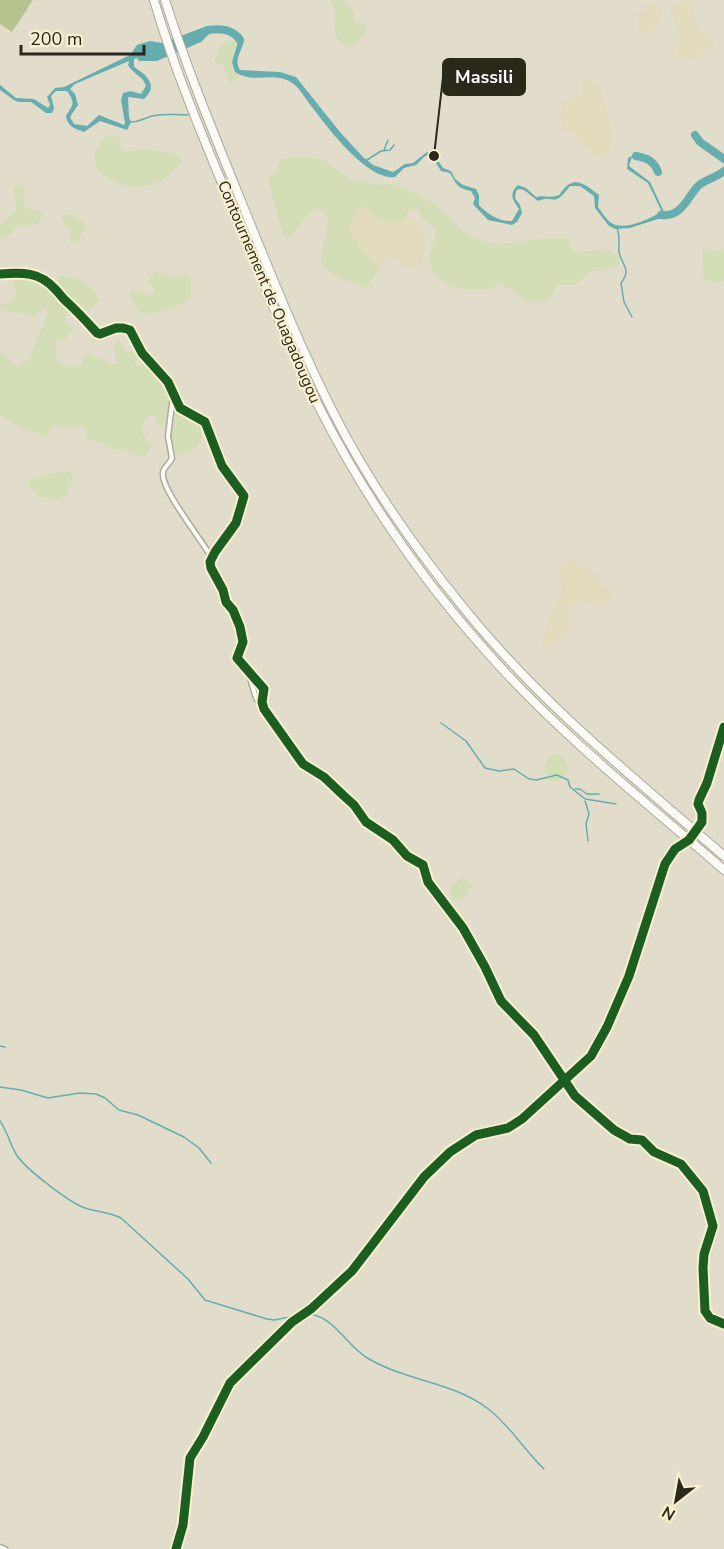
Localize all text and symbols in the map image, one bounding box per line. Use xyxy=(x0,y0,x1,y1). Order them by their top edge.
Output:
scale bar xyxy=(21,18,144,56)
text: 200 m xyxy=(30,27,82,51)
callout: Massili xyxy=(443,59,525,95)
text: Massili xyxy=(455,65,513,89)
street label: Contournement de Ouagadougou xyxy=(212,177,326,407)
north arrow xyxy=(646,1471,706,1531)
text: N xyxy=(658,1500,680,1526)

